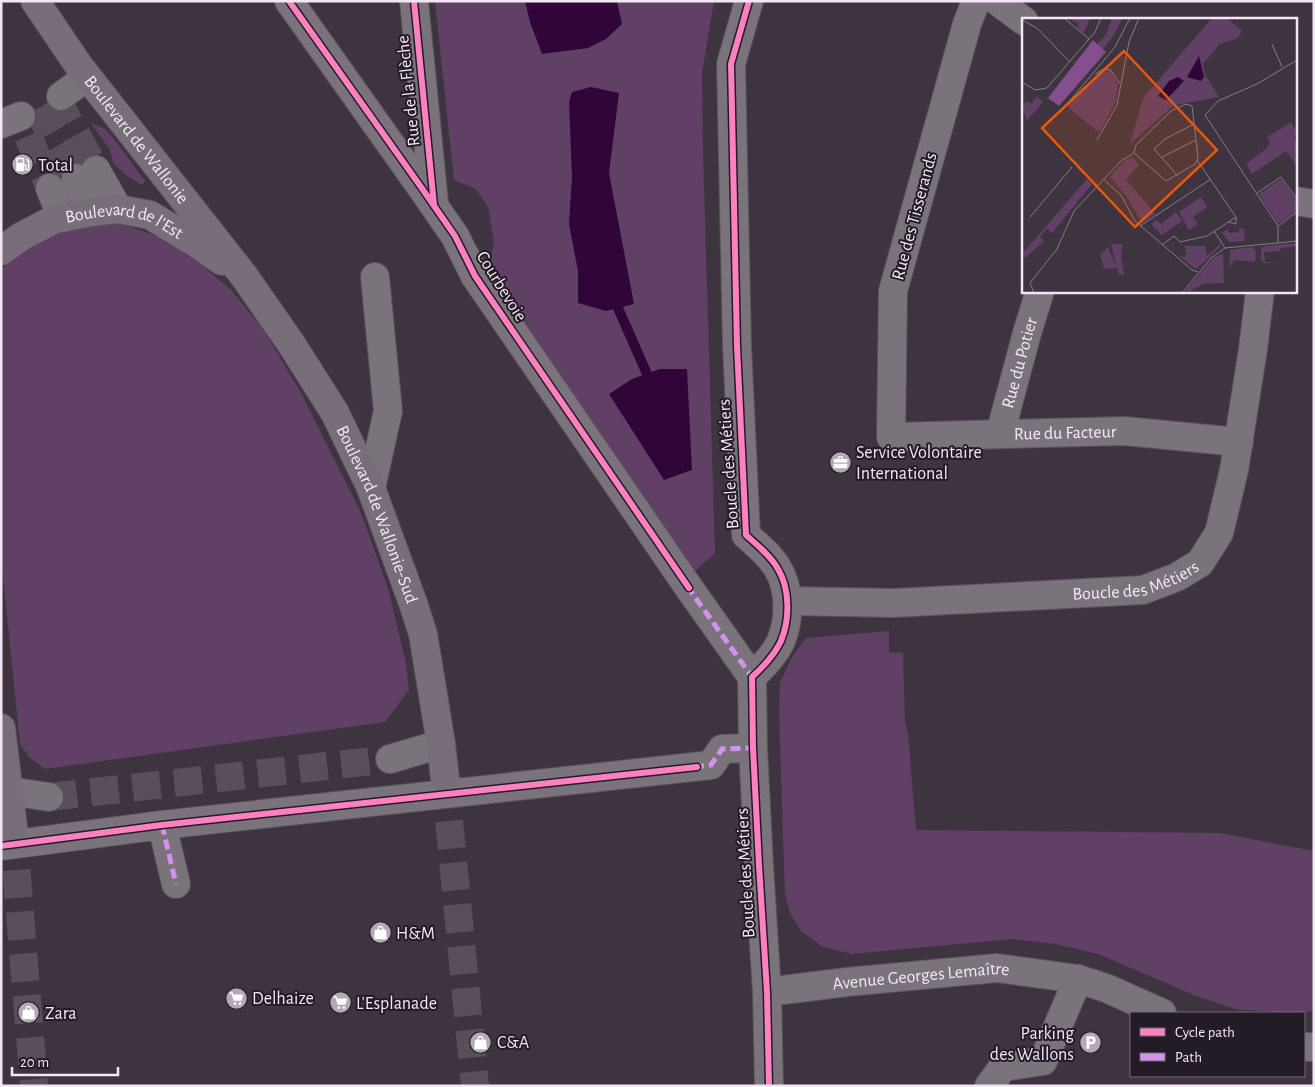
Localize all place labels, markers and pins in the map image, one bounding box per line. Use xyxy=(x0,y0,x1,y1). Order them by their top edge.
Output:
fuel station icon: Total xyxy=(10,153,34,177)
place label: Total xyxy=(38,157,73,175)
place label: Service Volontaire International xyxy=(856,444,982,483)
office icon: Service Volontaire International xyxy=(828,450,852,474)
shop icon: H&M xyxy=(368,921,392,945)
place label: H&M xyxy=(396,925,435,943)
supermarket icon: Delhaize xyxy=(224,986,248,1010)
place label: Delhaize xyxy=(252,990,314,1008)
supermarket icon: L'Esplanade xyxy=(328,991,352,1015)
place label: L'Esplanade xyxy=(356,995,437,1013)
shop icon: Zara xyxy=(17,1001,41,1025)
place label: Zara xyxy=(45,1005,77,1023)
place label: Parking des Wallons xyxy=(990,1025,1074,1064)
shop icon: C&A xyxy=(469,1030,493,1054)
parking icon: Parking des Wallons xyxy=(1078,1031,1102,1055)
place label: C&A xyxy=(497,1034,530,1052)

